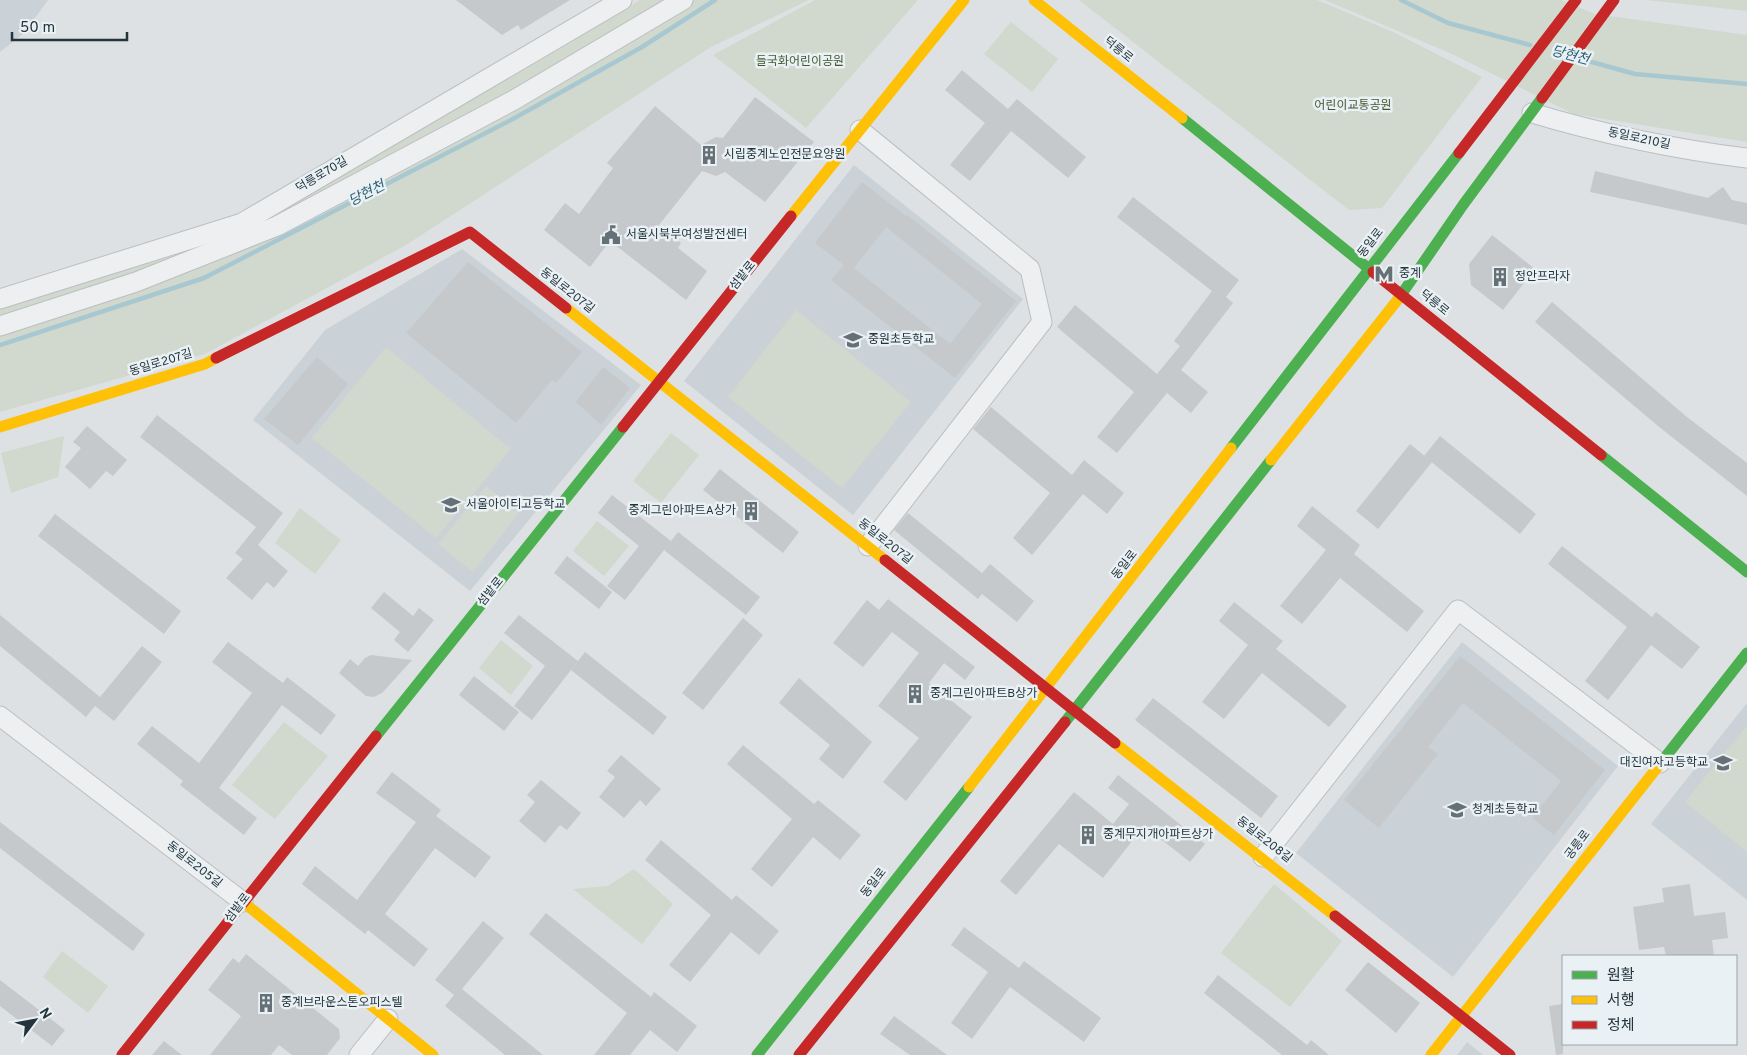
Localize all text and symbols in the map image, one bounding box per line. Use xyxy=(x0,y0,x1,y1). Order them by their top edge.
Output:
scale bar xyxy=(12,10,128,42)
text: 50 m xyxy=(20,19,55,38)
street label: 덕릉로 xyxy=(1100,33,1136,67)
water label: 당현천 xyxy=(1549,43,1592,70)
park label: 들국화어린이공원 xyxy=(756,54,844,70)
park label: 어린이교통공원 xyxy=(1314,98,1392,114)
street label: 동일로210길 xyxy=(1606,125,1672,153)
building icon: 시립중계노인전문요양원 xyxy=(698,144,720,166)
place label: 시립중계노인전문요양원 xyxy=(724,147,845,163)
street label: 덕릉로70길 xyxy=(293,153,351,197)
water label: 당현천 xyxy=(346,177,389,210)
public building icon: 서울시북부여성발전센터 xyxy=(600,224,622,246)
street label: 동일로 xyxy=(1354,225,1388,261)
place label: 서울시북부여성발전센터 xyxy=(626,227,747,243)
street label: 섬밭로 xyxy=(726,258,760,294)
metro station icon: 중계 xyxy=(1373,263,1395,285)
street label: 동일로207길 xyxy=(536,265,598,317)
place label: 중계 xyxy=(1399,266,1421,282)
building icon: 정안프라자 xyxy=(1489,266,1511,288)
place label: 정안프라자 xyxy=(1515,269,1570,285)
street label: 덕릉로 xyxy=(1416,286,1452,320)
school or university icon: 중원초등학교 xyxy=(842,329,864,351)
place label: 중원초등학교 xyxy=(868,332,934,348)
street label: 동일로207길 xyxy=(128,346,194,380)
school or university icon: 서울아이티고등학교 xyxy=(440,494,462,516)
place label: 서울아이티고등학교 xyxy=(466,497,565,513)
building icon: 중계그린아파트A상가 xyxy=(740,500,762,522)
place label: 중계그린아파트A상가 xyxy=(628,503,736,519)
street label: 동일로207길 xyxy=(854,516,916,568)
street label: 동일로 xyxy=(1108,547,1142,583)
street label: 섬밭로 xyxy=(474,574,508,610)
building icon: 중계그린아파트B상가 xyxy=(904,683,926,705)
place label: 중계그린아파트B상가 xyxy=(930,686,1037,702)
school or university icon: 대진여자고등학교 xyxy=(1712,752,1734,774)
place label: 대진여자고등학교 xyxy=(1620,755,1708,771)
school or university icon: 청계초등학교 xyxy=(1446,799,1468,821)
place label: 청계초등학교 xyxy=(1472,802,1538,818)
street label: 동일로208길 xyxy=(1233,813,1295,867)
building icon: 중계무지개아파트상가 xyxy=(1077,824,1099,846)
place label: 중계무지개아파트상가 xyxy=(1103,827,1213,843)
street label: 공릉로 xyxy=(1562,827,1594,863)
street label: 동일로205길 xyxy=(163,838,225,892)
street label: 동일로 xyxy=(857,865,891,901)
street label: 섬밭로 xyxy=(221,890,255,926)
legend xyxy=(1562,955,1737,1045)
text: 원활 xyxy=(1607,967,1635,986)
building icon: 중계브라운스톤오피스텔 xyxy=(255,992,277,1014)
text: 서행 xyxy=(1607,992,1635,1011)
north arrow xyxy=(10,995,60,1045)
place label: 중계브라운스톤오피스텔 xyxy=(281,995,402,1011)
text: N xyxy=(35,1005,55,1023)
text: 정체 xyxy=(1607,1017,1635,1036)

